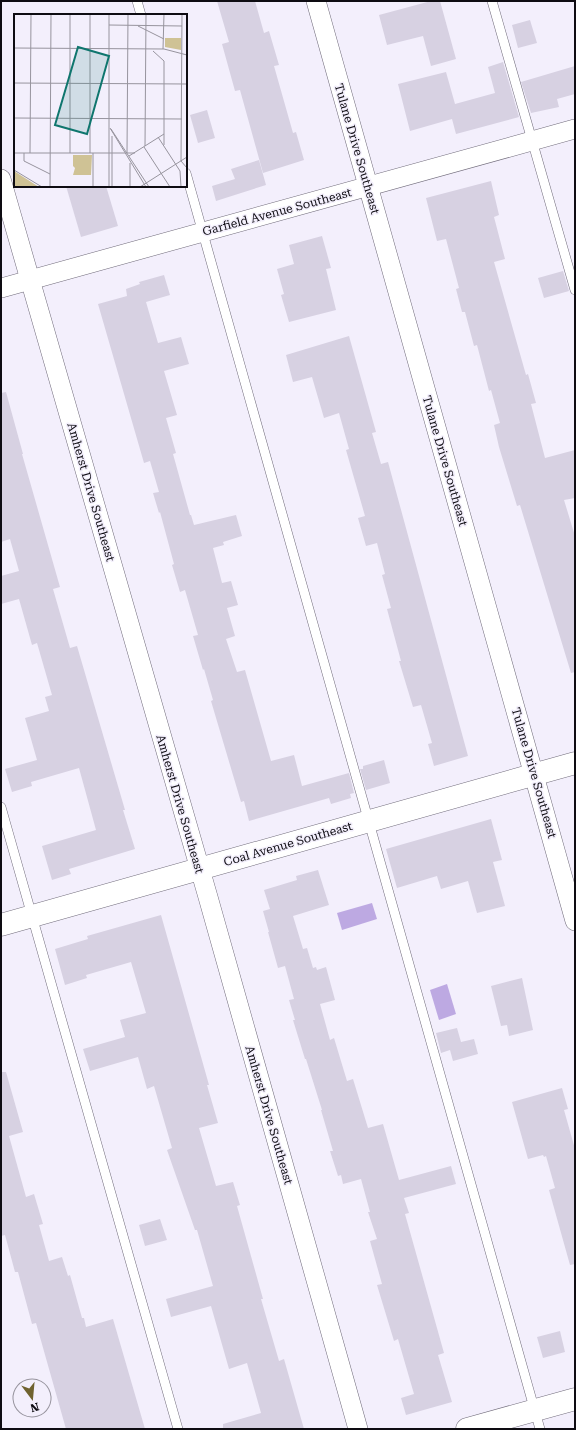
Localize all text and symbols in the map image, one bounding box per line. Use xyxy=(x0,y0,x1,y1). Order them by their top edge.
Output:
inset map xyxy=(14,14,187,187)
street label: Tulane Drive Southeast xyxy=(332,82,383,216)
street label: Garfield Avenue Southeast xyxy=(201,185,354,239)
street label: Tulane Drive Southeast xyxy=(420,394,471,528)
street label: Amherst Drive Southeast xyxy=(64,421,118,564)
street label: Tulane Drive Southeast xyxy=(509,706,560,840)
street label: Amherst Drive Southeast xyxy=(153,733,207,876)
street label: Coal Avenue Southeast xyxy=(222,819,354,869)
street label: Amherst Drive Southeast xyxy=(242,1044,296,1187)
north arrow xyxy=(12,1378,52,1418)
text: N xyxy=(28,1400,40,1415)

